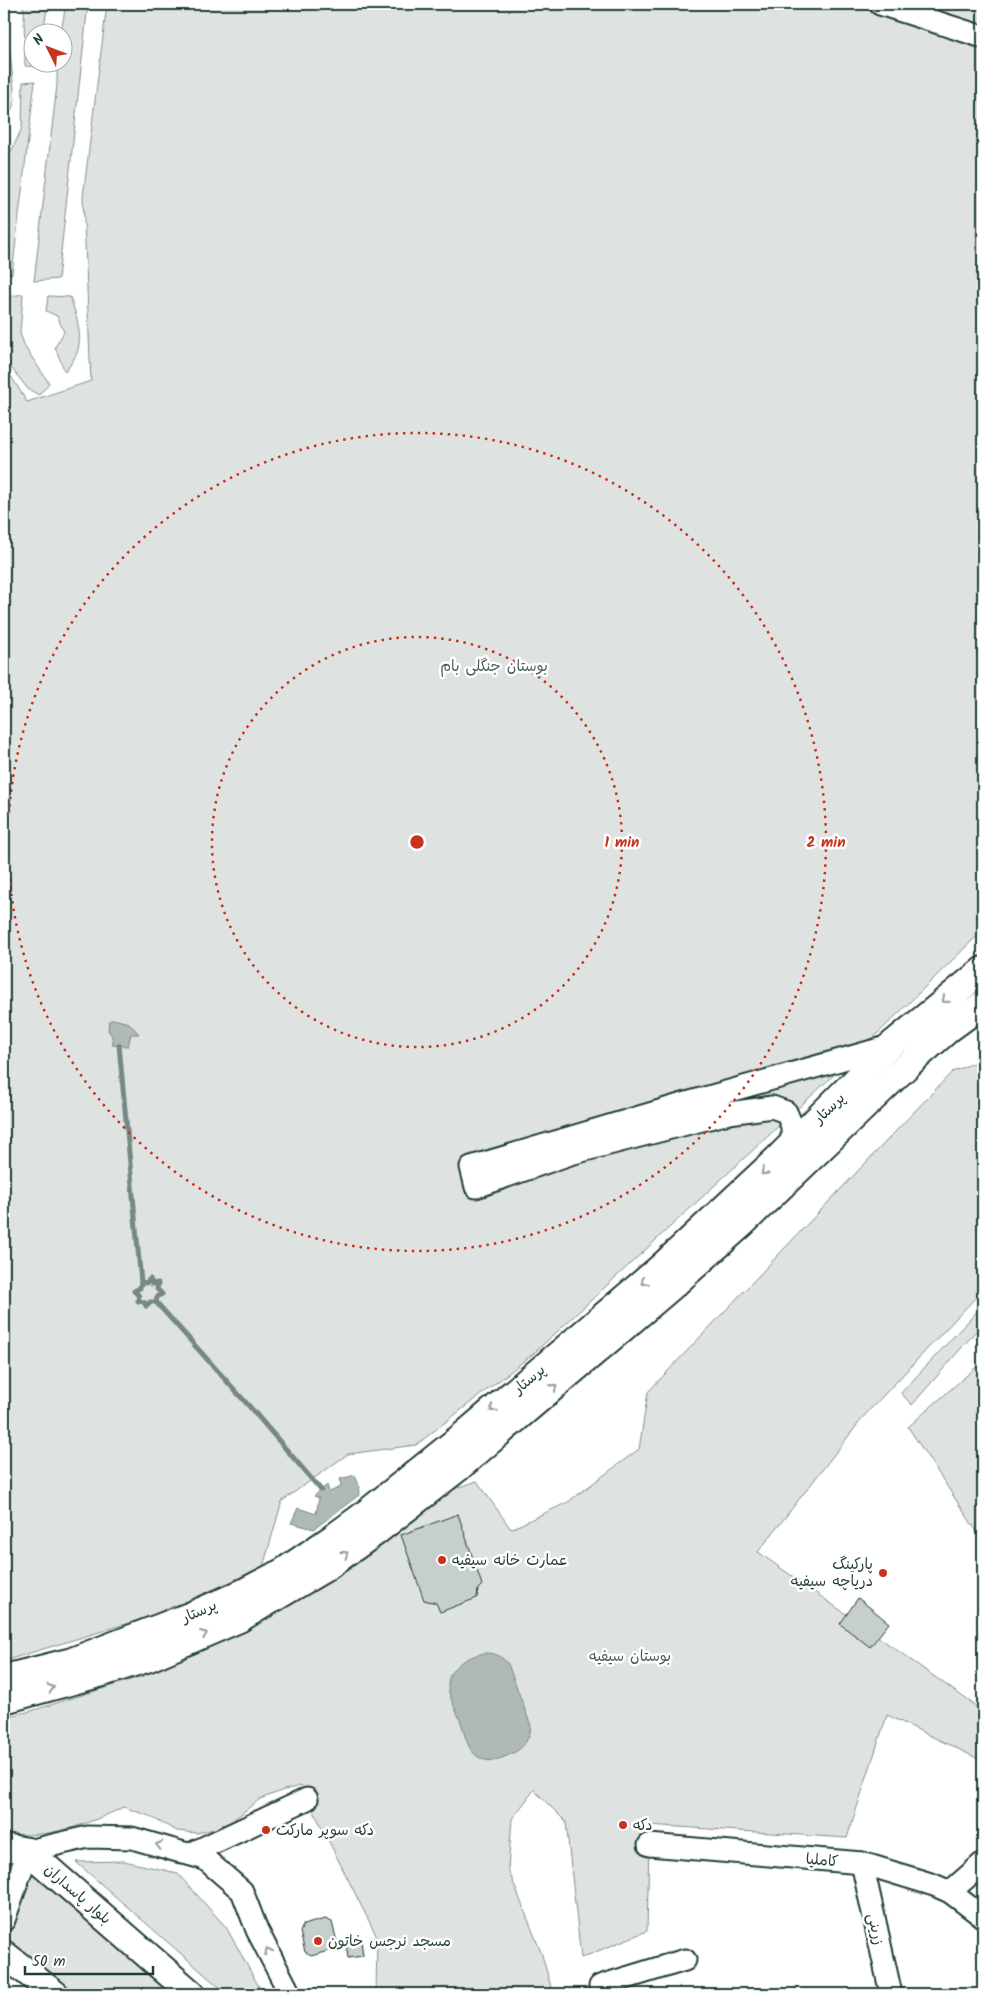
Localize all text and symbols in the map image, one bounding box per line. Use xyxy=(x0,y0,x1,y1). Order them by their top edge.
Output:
north arrow xyxy=(22,22,72,72)
text: N xyxy=(28,29,50,51)
park label: بوستان جنگلی بام xyxy=(440,655,548,679)
text: 1 min xyxy=(605,831,639,855)
text: 2 min xyxy=(806,831,846,855)
centre of rings xyxy=(408,833,426,851)
one-way arrow xyxy=(942,994,951,1002)
street label: پرستار xyxy=(808,1087,851,1131)
one-way arrow xyxy=(760,1166,769,1175)
one-way arrow xyxy=(641,1276,650,1284)
street label: پرستار xyxy=(507,1359,551,1401)
one-way arrow xyxy=(548,1385,557,1393)
one-way arrow xyxy=(490,1404,499,1413)
place label: عمارت خانه سیفیه xyxy=(452,1549,568,1573)
one-way arrow xyxy=(339,1551,349,1560)
place label: پارکینگ دریاچه سیفیه xyxy=(791,1553,873,1594)
marker: عمارت خانه سیفیه xyxy=(436,1554,448,1566)
marker: پارکینگ دریاچه سیفیه xyxy=(877,1567,889,1579)
street label: پرستار xyxy=(177,1594,221,1630)
one-way arrow xyxy=(199,1629,208,1640)
park label: بوستان سیفیه xyxy=(589,1645,671,1669)
one-way arrow xyxy=(46,1683,55,1693)
place label: دکه xyxy=(633,1814,653,1838)
place label: دکه سوپر مارکت xyxy=(276,1819,374,1843)
marker: دکه xyxy=(617,1819,629,1831)
marker: دکه سوپر مارکت xyxy=(260,1824,272,1836)
one-way arrow xyxy=(154,1840,163,1851)
street label: کاملیا xyxy=(805,1848,839,1874)
street label: بلوار پاسداران xyxy=(38,1859,116,1931)
street label: زرینی xyxy=(860,1911,890,1947)
place label: مسجد نرجس خاتون xyxy=(328,1930,451,1954)
marker: مسجد نرجس خاتون xyxy=(312,1935,324,1947)
scale bar xyxy=(25,1943,152,1975)
one-way arrow xyxy=(264,1947,274,1956)
text: 50 m xyxy=(32,1950,66,1974)

